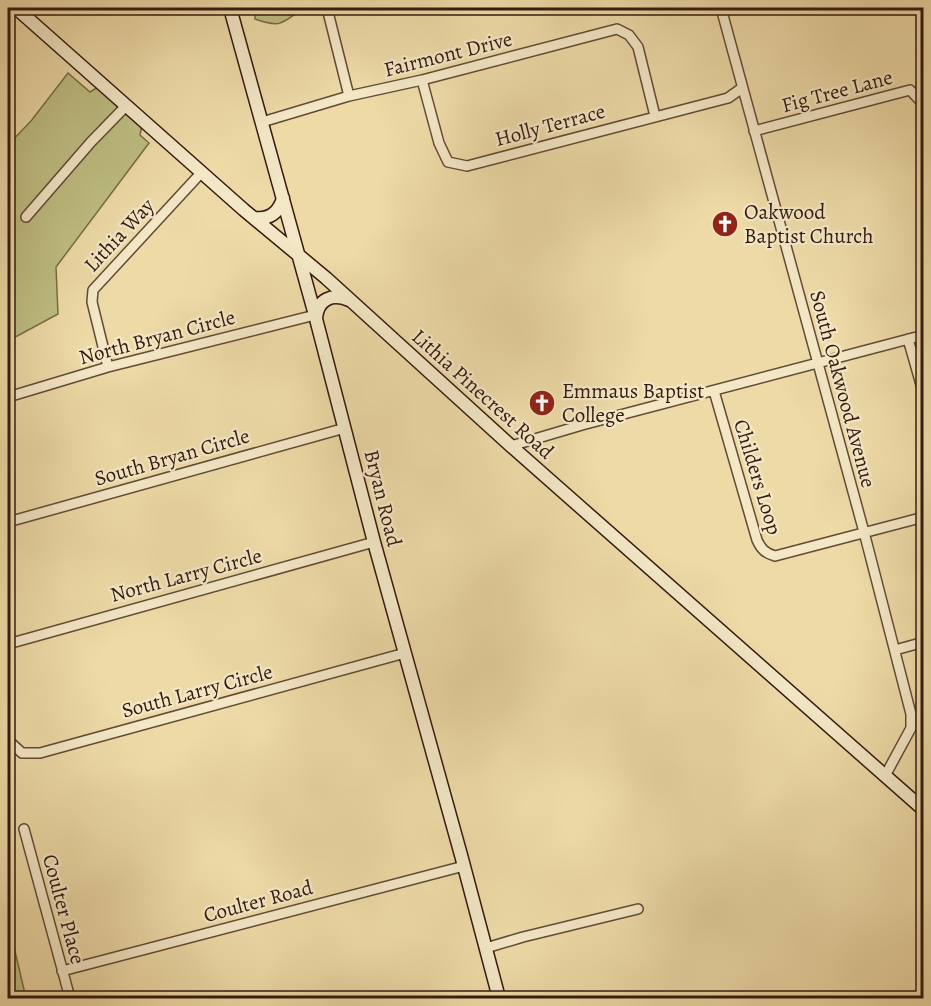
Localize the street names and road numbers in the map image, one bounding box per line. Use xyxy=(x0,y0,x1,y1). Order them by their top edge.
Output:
street label: Fairmont Drive xyxy=(381,25,515,83)
street label: Fig Tree Lane xyxy=(778,63,896,119)
street label: Holly Terrace xyxy=(492,97,608,153)
street label: Lithia Way xyxy=(78,192,161,278)
street label: South Oakwood Avenue xyxy=(803,287,883,491)
street label: North Bryan Circle xyxy=(76,303,238,371)
street label: Lithia Pinecrest Road xyxy=(406,323,561,466)
street label: Childers Loop xyxy=(727,416,789,538)
street label: South Bryan Circle xyxy=(91,422,253,492)
street label: Bryan Road xyxy=(357,447,409,550)
street label: North Larry Circle xyxy=(107,541,265,609)
street label: South Larry Circle xyxy=(118,657,276,725)
street label: Coulter Place xyxy=(36,851,92,967)
street label: Coulter Road xyxy=(200,873,316,929)

